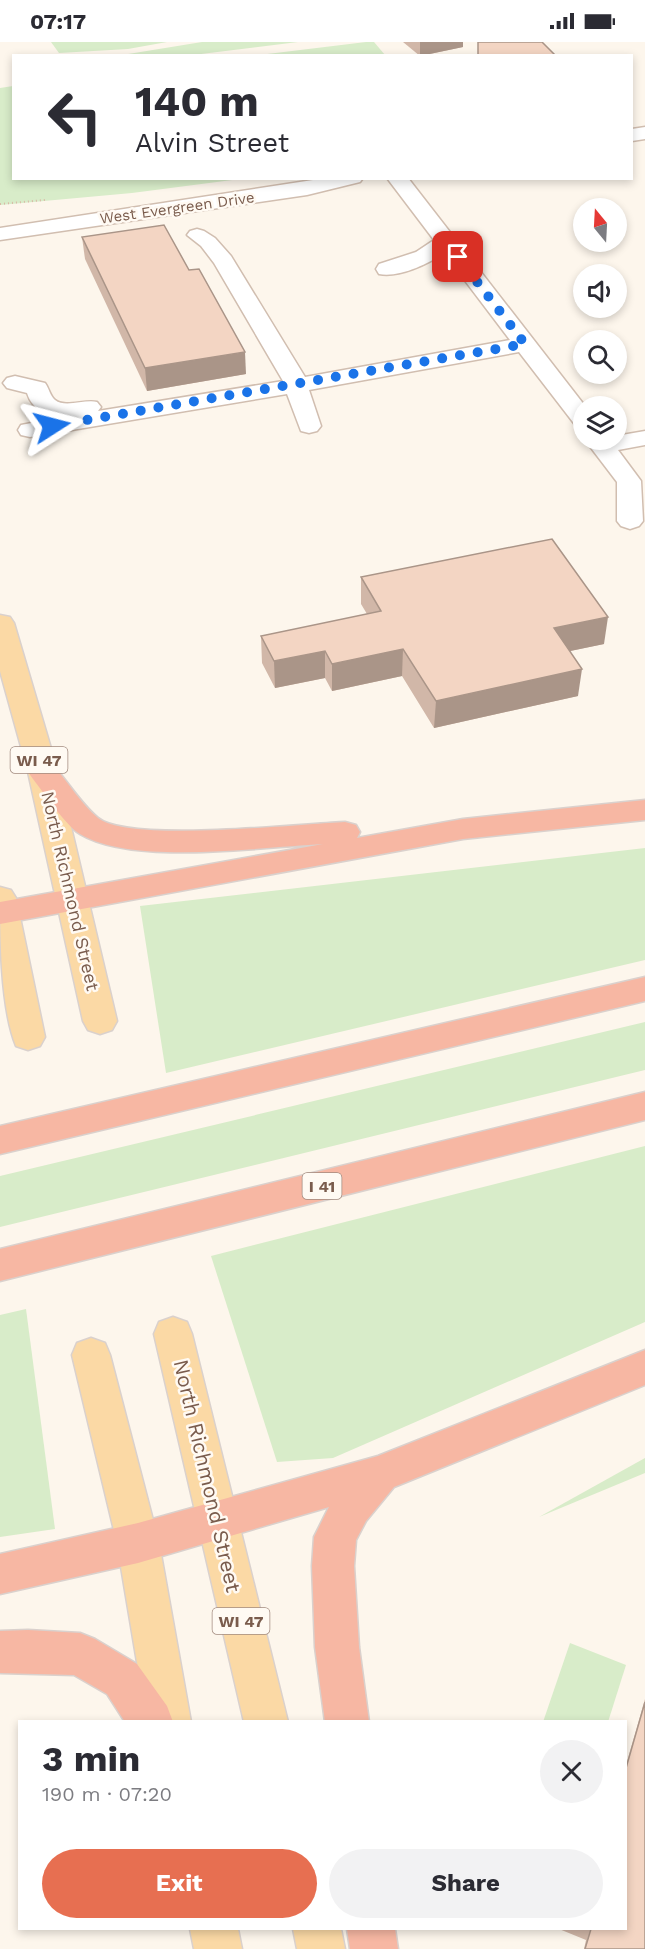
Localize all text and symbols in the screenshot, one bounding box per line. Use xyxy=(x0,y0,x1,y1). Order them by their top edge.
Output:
text: 07:17 xyxy=(30,9,86,34)
text: 140 m xyxy=(135,77,259,126)
icon: left xyxy=(36,78,114,156)
text: Alvin Street xyxy=(135,127,289,159)
street label: West Evergreen Drive xyxy=(98,188,256,228)
north arrow xyxy=(573,198,627,252)
map controls xyxy=(573,198,627,450)
pin xyxy=(432,231,483,282)
icon: arrive xyxy=(441,240,474,273)
button: sound xyxy=(573,264,627,318)
button: search xyxy=(573,330,627,384)
position arrow xyxy=(20,394,84,458)
button: layers xyxy=(573,396,627,450)
road number: WI 47 xyxy=(10,747,68,773)
street label: North Richmond Street xyxy=(37,789,104,993)
road number: I 41 xyxy=(302,1173,342,1199)
street label: North Richmond Street xyxy=(169,1357,246,1595)
road number: WI 47 xyxy=(212,1608,270,1634)
text: 3 min xyxy=(42,1738,140,1780)
button: close xyxy=(540,1740,603,1803)
text: 190 m · 07:20 xyxy=(42,1782,172,1806)
button: Exit xyxy=(42,1849,317,1918)
button: Share xyxy=(329,1849,603,1918)

